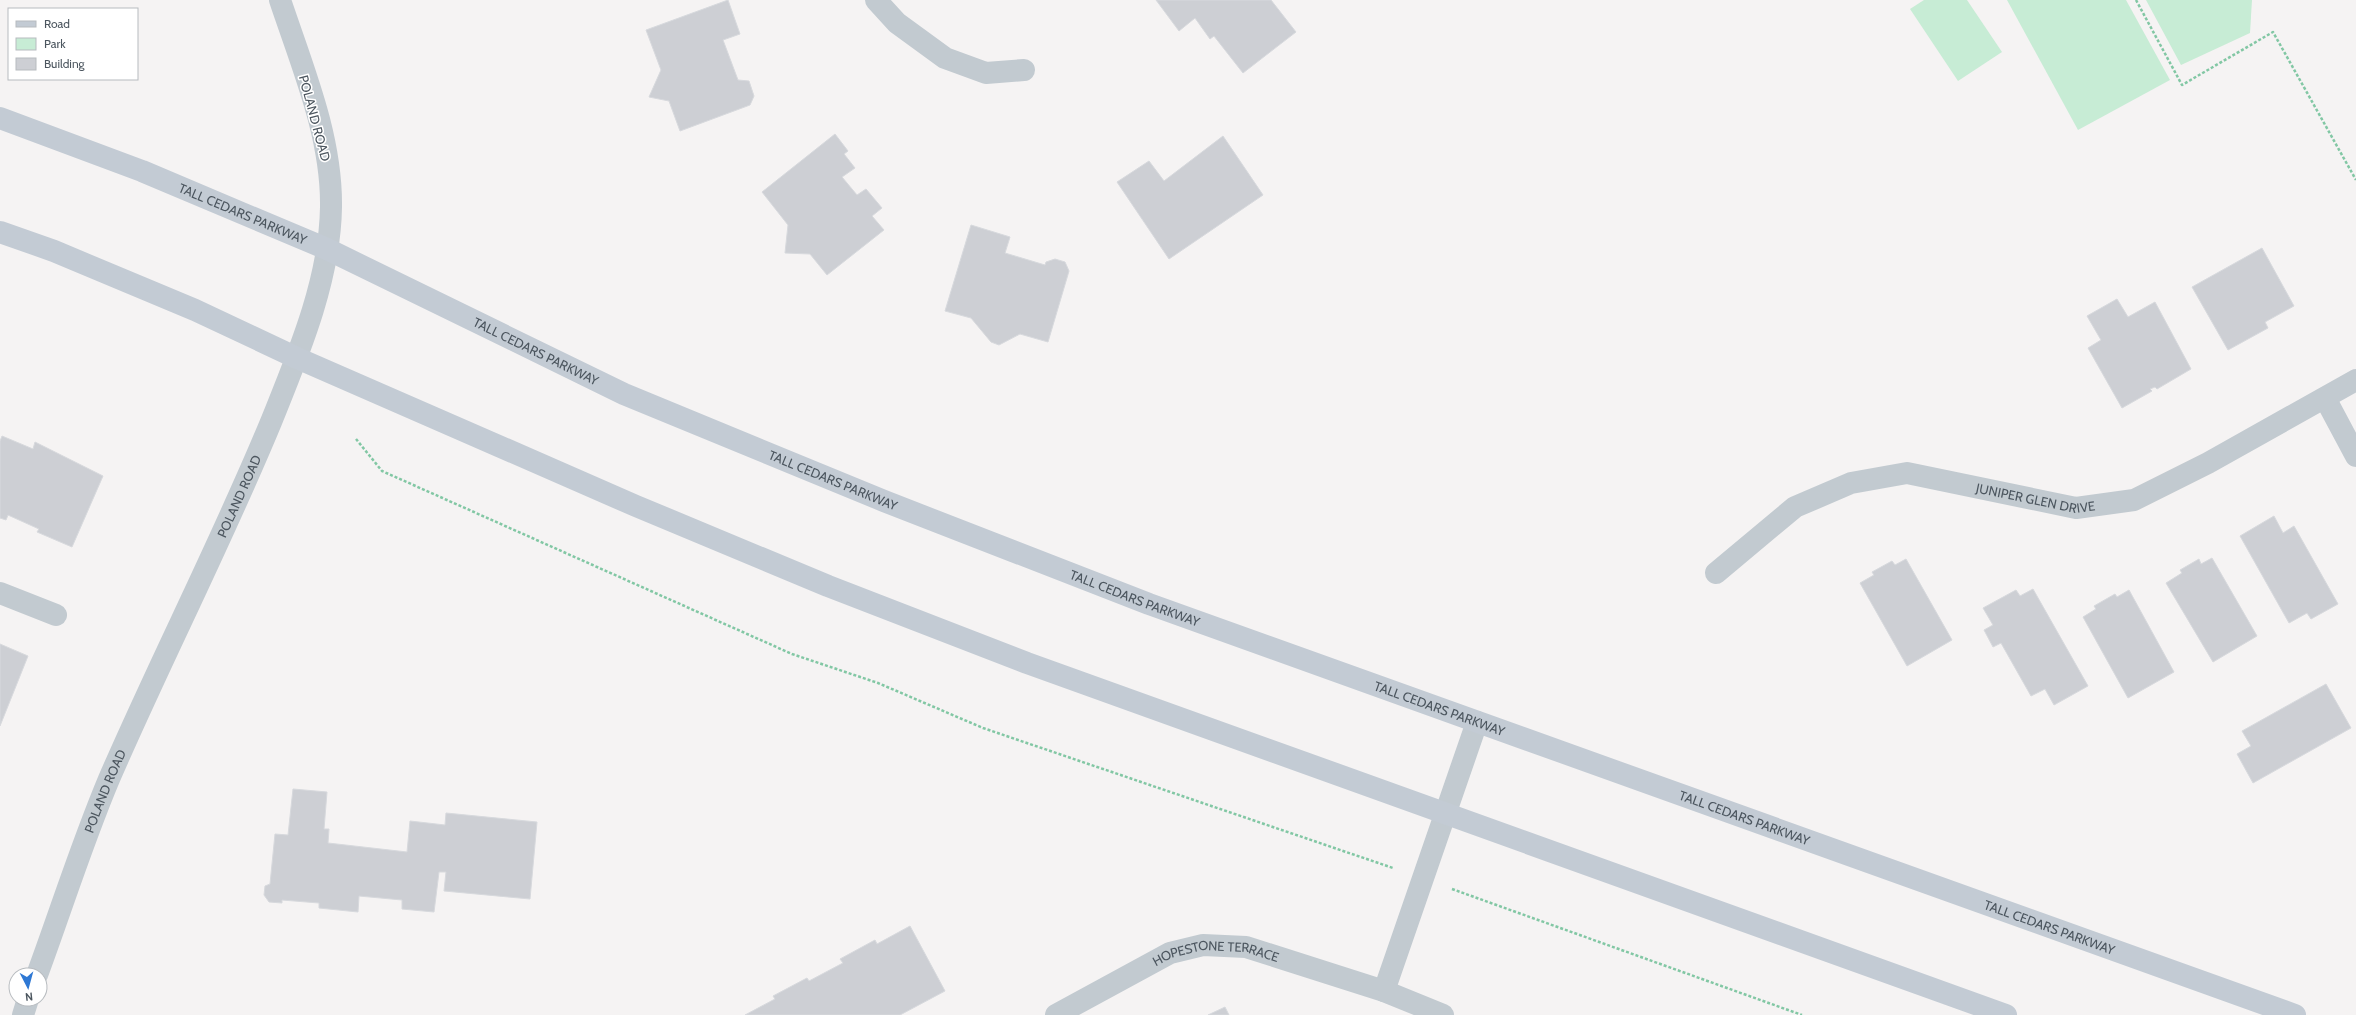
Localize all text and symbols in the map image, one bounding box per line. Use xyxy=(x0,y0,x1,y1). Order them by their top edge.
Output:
legend xyxy=(8,8,138,80)
text: Road xyxy=(44,16,70,31)
text: Park xyxy=(44,36,66,51)
text: Building xyxy=(44,56,86,71)
street label: POLAND ROAD xyxy=(296,73,334,163)
street label: TALL CEDARS PARKWAY xyxy=(176,179,310,248)
street label: TALL CEDARS PARKWAY xyxy=(471,314,602,389)
street label: TALL CEDARS PARKWAY xyxy=(766,446,900,514)
street label: POLAND ROAD xyxy=(213,452,264,540)
street label: JUNIPER GLEN DRIVE xyxy=(1974,479,2096,516)
street label: TALL CEDARS PARKWAY xyxy=(1068,566,1203,630)
street label: TALL CEDARS PARKWAY xyxy=(1372,677,1508,739)
street label: POLAND ROAD xyxy=(80,747,129,835)
street label: TALL CEDARS PARKWAY xyxy=(1677,787,1813,849)
street label: TALL CEDARS PARKWAY xyxy=(1982,896,2118,958)
street label: HOPESTONE TERRACE xyxy=(1150,937,1281,969)
north arrow xyxy=(8,967,48,1007)
text: N xyxy=(24,990,34,1004)

